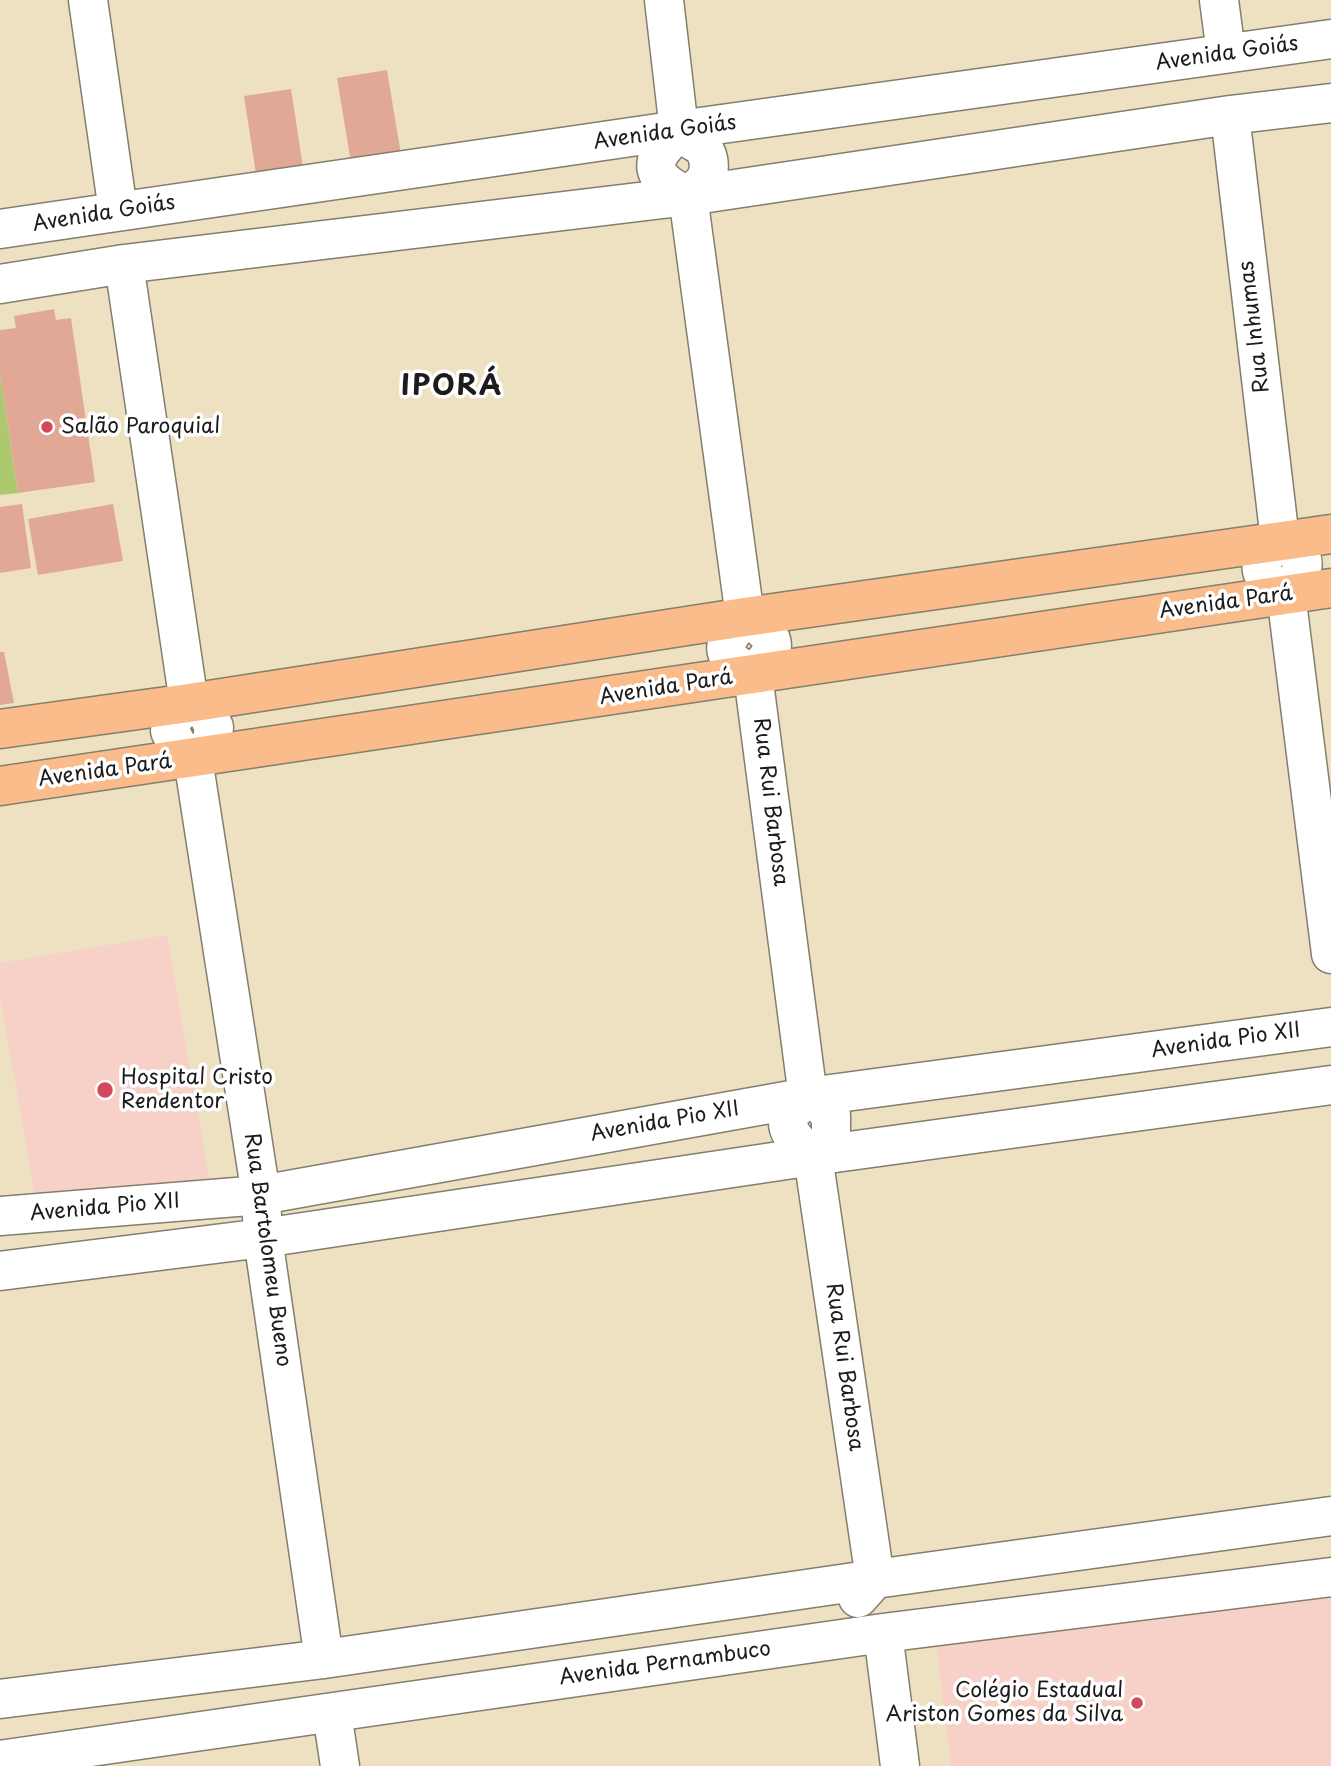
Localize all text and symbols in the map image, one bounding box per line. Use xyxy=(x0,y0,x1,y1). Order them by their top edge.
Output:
street label: Avenida Goiás xyxy=(1154,32,1300,76)
street label: Avenida Goiás xyxy=(592,111,738,155)
street label: Avenida Goiás xyxy=(31,190,177,238)
street label: Rua Inhumas xyxy=(1234,260,1276,394)
district label: IPORÁ xyxy=(402,370,502,404)
place label: Salão Paroquial xyxy=(61,414,220,440)
marker: Salão Paroquial xyxy=(39,419,55,435)
street label: Avenida Pará xyxy=(1158,581,1294,625)
street label: Avenida Pará xyxy=(598,665,734,711)
street label: Rua Rui Barbosa xyxy=(747,716,793,888)
street label: Avenida Pará xyxy=(37,749,173,793)
street label: Avenida Pio XII xyxy=(1150,1018,1302,1064)
place label: Hospital Cristo Rendentor xyxy=(121,1065,273,1115)
marker: Hospital Cristo Rendentor xyxy=(95,1080,115,1100)
street label: Avenida Pio XII xyxy=(589,1097,741,1147)
street label: Rua Bartolomeu Bueno xyxy=(238,1131,296,1369)
street label: Avenida Pio XII xyxy=(29,1189,181,1227)
street label: Rua Rui Barbosa xyxy=(820,1281,868,1453)
street label: Avenida Pernambuco xyxy=(558,1637,772,1691)
place label: Colégio Estadual Ariston Gomes da Silva xyxy=(886,1678,1123,1728)
marker: Colégio Estadual Ariston Gomes da Silva xyxy=(1129,1695,1145,1711)

